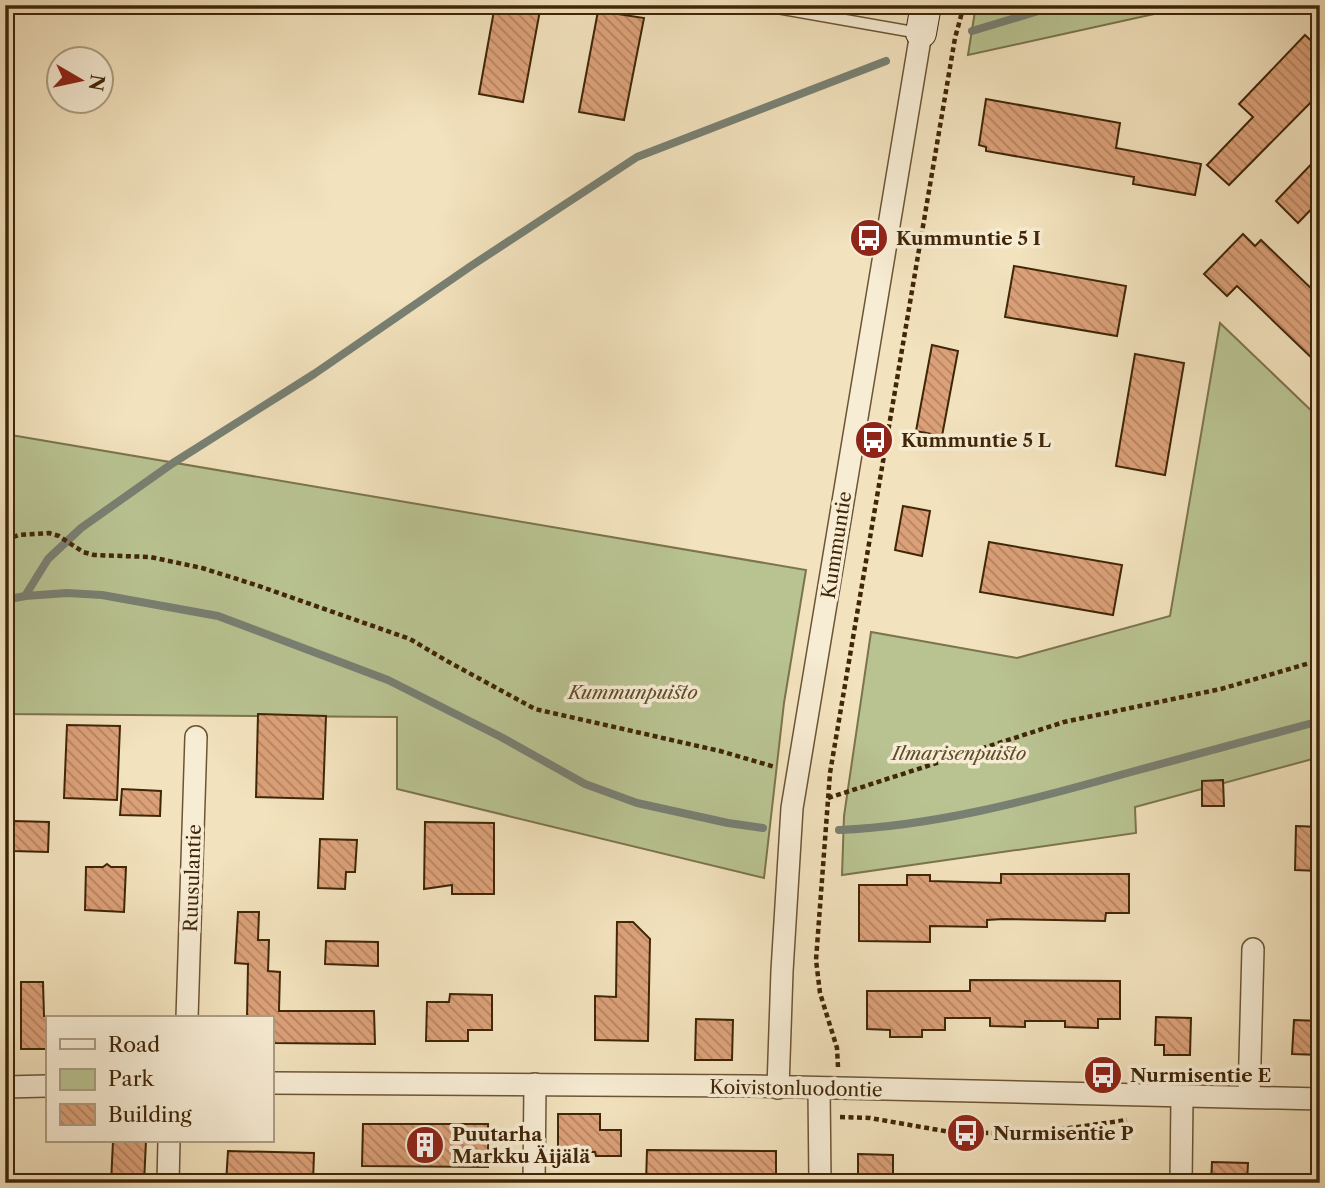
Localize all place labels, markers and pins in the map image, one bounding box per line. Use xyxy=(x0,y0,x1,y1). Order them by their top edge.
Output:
bus stop icon: Kummuntie 5 I xyxy=(848,217,890,259)
place label: Kummuntie 5 I xyxy=(896,227,1041,250)
bus stop icon: Kummuntie 5 L xyxy=(853,419,895,461)
place label: Kummuntie 5 L xyxy=(901,429,1051,452)
bus stop icon: Nurmisentie E xyxy=(1082,1054,1124,1096)
place label: Nurmisentie E xyxy=(1130,1064,1271,1087)
bus stop icon: Nurmisentie P xyxy=(945,1112,987,1154)
place label: Nurmisentie P xyxy=(993,1122,1133,1145)
place label: Puutarha Markku Äijälä xyxy=(452,1123,591,1168)
building icon: Puutarha Markku Äijälä xyxy=(404,1124,446,1166)

